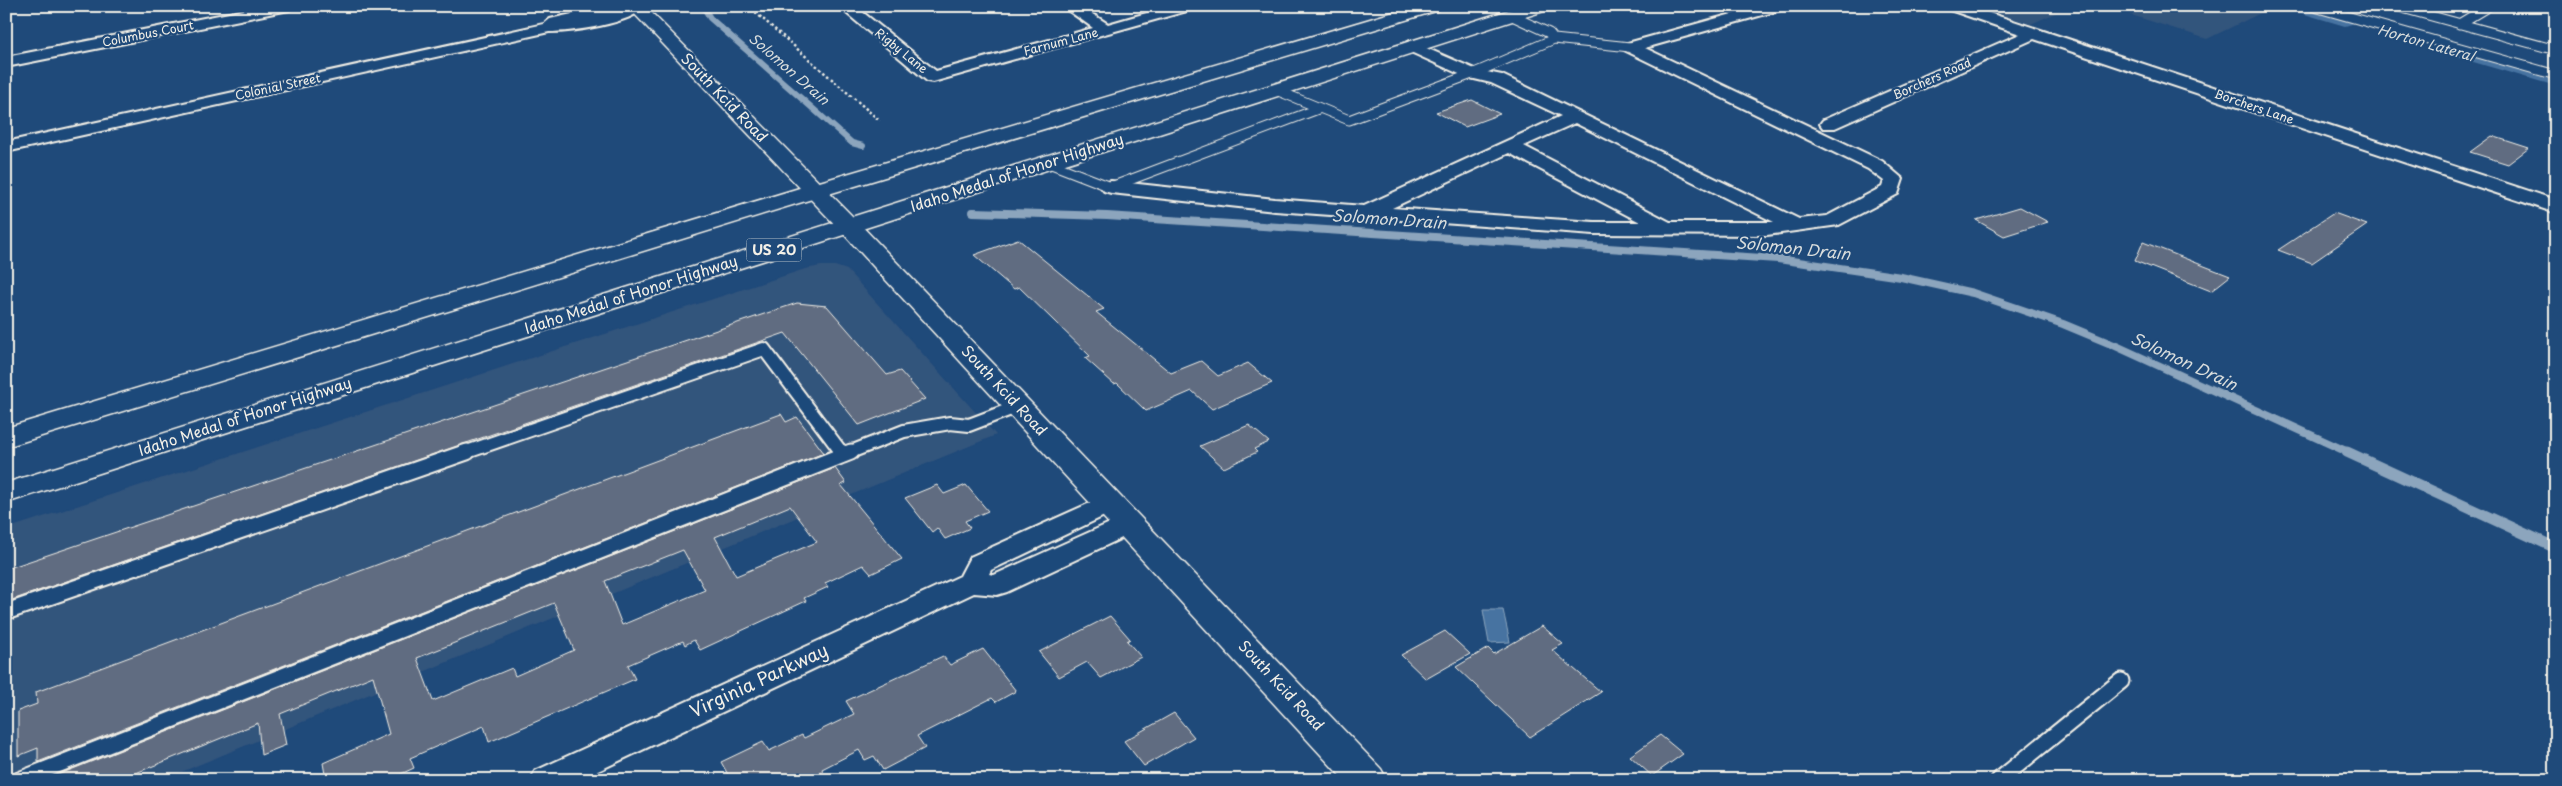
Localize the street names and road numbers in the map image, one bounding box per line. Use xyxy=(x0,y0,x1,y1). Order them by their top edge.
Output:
street label: Columbus Court xyxy=(101,15,195,51)
street label: Farnum Lane xyxy=(1021,22,1100,60)
street label: Rigby Lane xyxy=(871,23,932,77)
street label: South Kcid Road xyxy=(676,47,774,147)
street label: Borchers Road xyxy=(1889,53,1974,103)
street label: Colonial Street xyxy=(233,68,322,104)
street label: Borchers Lane xyxy=(2212,84,2297,128)
street label: Idaho Medal of Honor Highway xyxy=(907,126,1126,217)
road number: US 20 xyxy=(746,238,802,262)
street label: Idaho Medal of Honor Highway xyxy=(521,248,740,339)
street label: South Kcid Road xyxy=(957,340,1053,440)
street label: Idaho Medal of Honor Highway xyxy=(135,370,354,461)
street label: South Kcid Road xyxy=(1234,635,1330,735)
street label: Virginia Parkway xyxy=(685,636,832,724)

